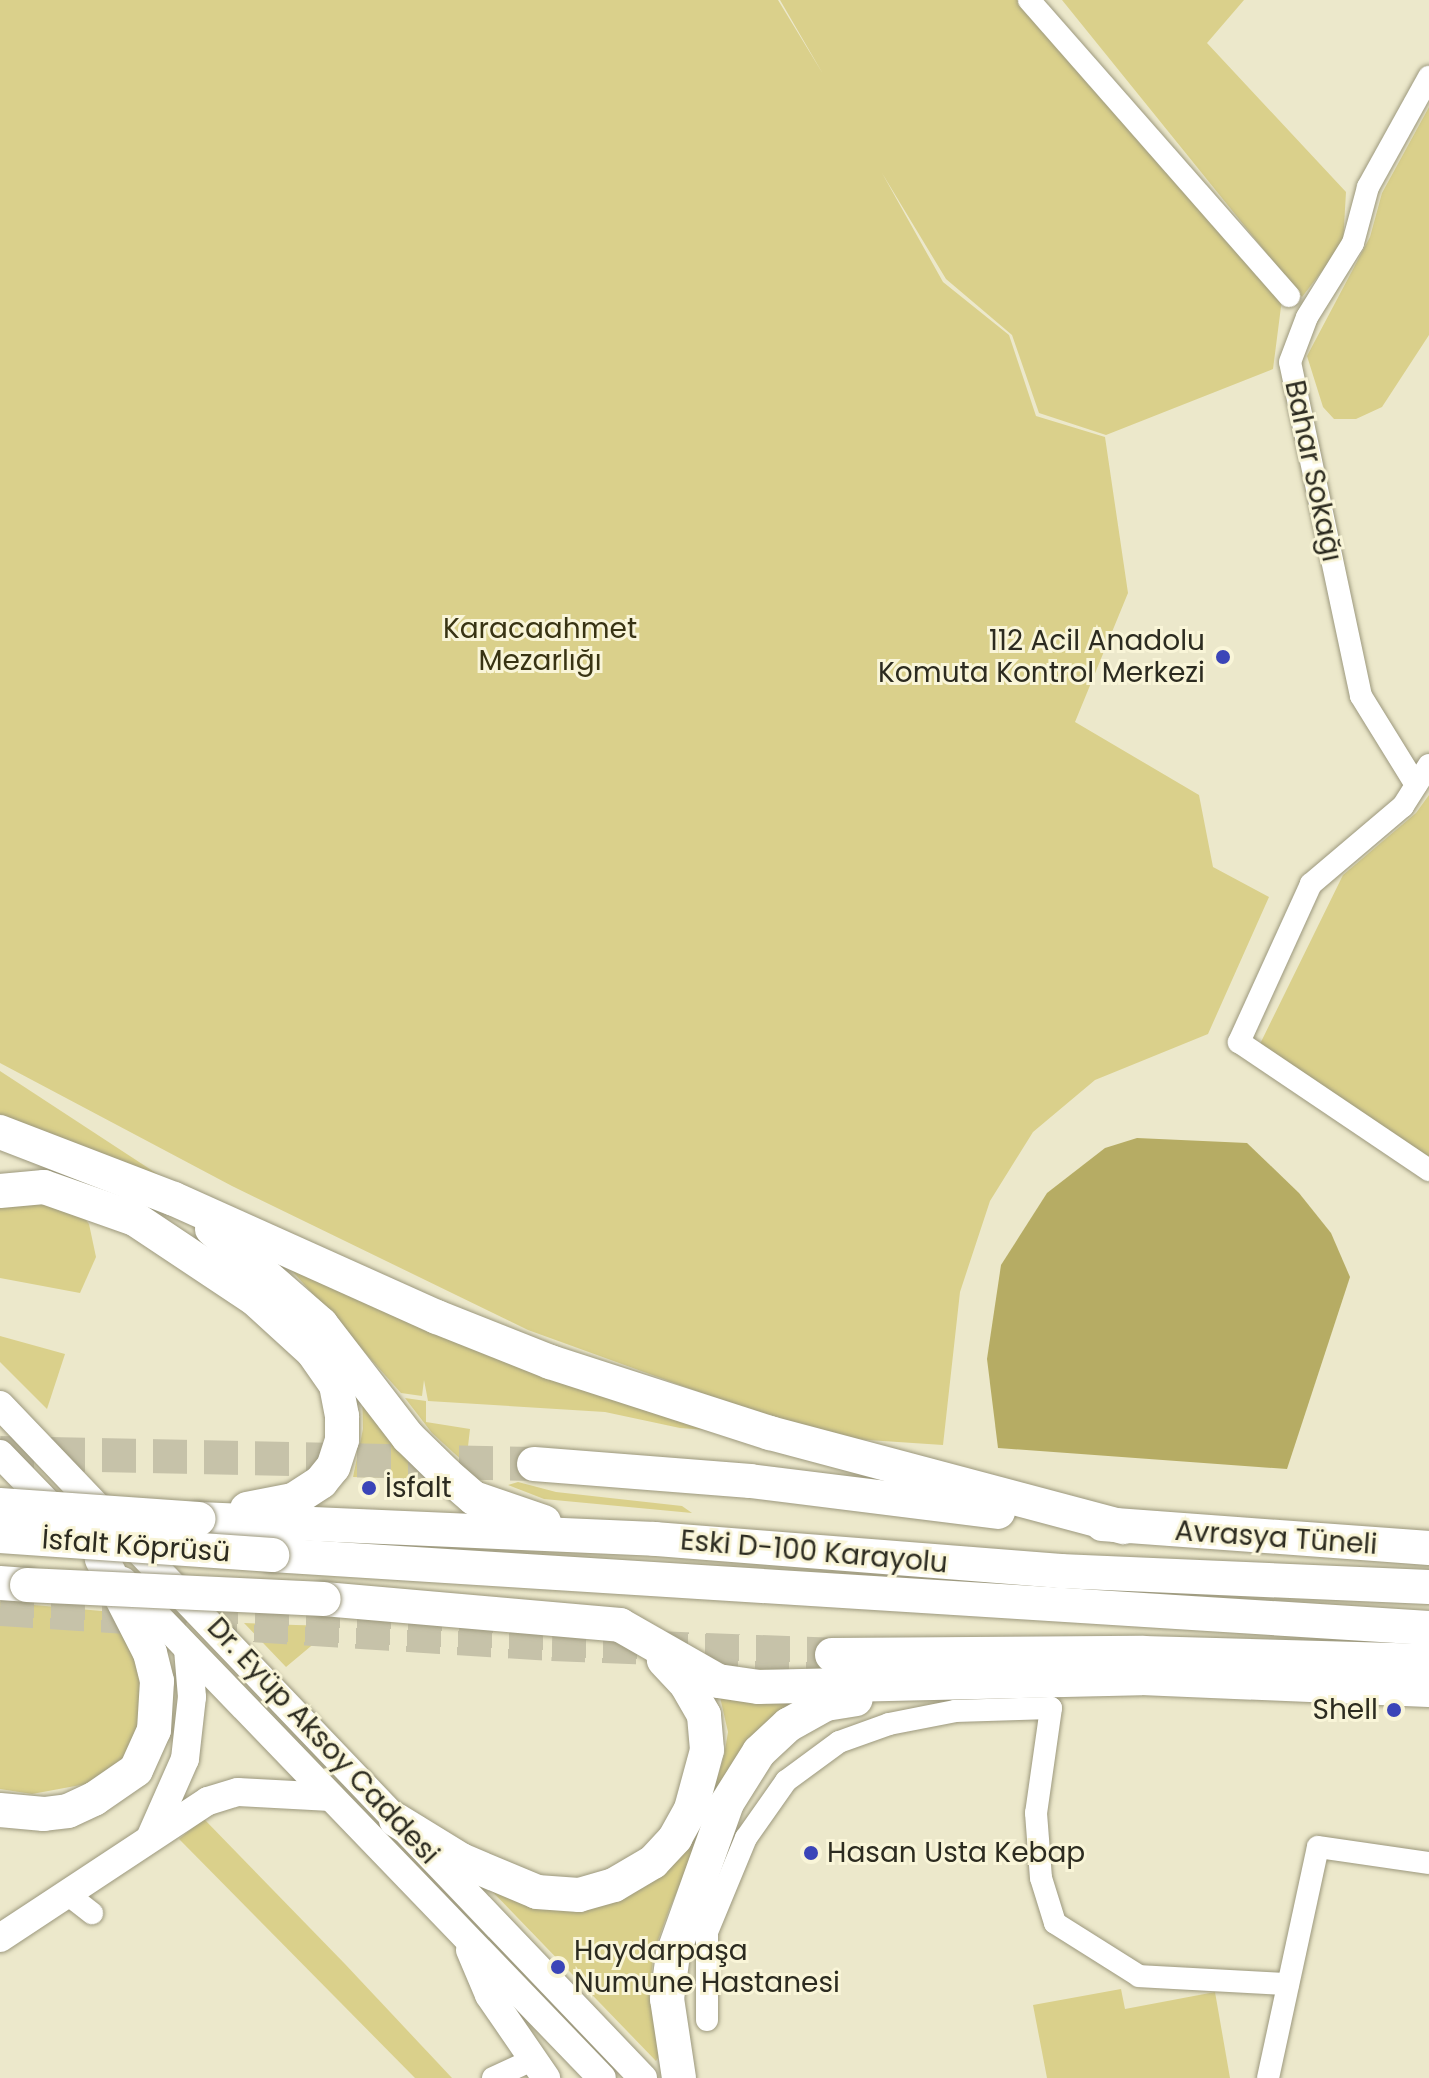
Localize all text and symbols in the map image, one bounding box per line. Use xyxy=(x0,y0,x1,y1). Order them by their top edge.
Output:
street label: Bahar Sokağı xyxy=(1277,377,1349,565)
park label: Karacaahmet Mezarlığı xyxy=(443,612,637,678)
place label: 112 Acil Anadolu Komuta Kontrol Merkezi xyxy=(878,624,1205,690)
marker: 112 Acil Anadolu Komuta Kontrol Merkezi xyxy=(1212,646,1234,668)
place label: İsfalt xyxy=(385,1471,452,1505)
marker: İsfalt xyxy=(360,1479,378,1497)
street label: Avrasya Tüneli xyxy=(1174,1514,1378,1562)
street label: İsfalt Köprüsü xyxy=(41,1523,231,1569)
street label: Eski D-100 Karayolu xyxy=(679,1524,949,1580)
street label: Dr. Eyüp Aksoy Caddesi xyxy=(200,1611,446,1871)
place label: Shell xyxy=(1313,1693,1378,1727)
marker: Shell xyxy=(1385,1701,1403,1719)
place label: Hasan Usta Kebap xyxy=(827,1836,1085,1870)
marker: Hasan Usta Kebap xyxy=(802,1844,820,1862)
place label: Haydarpaşa Numune Hastanesi xyxy=(574,1934,840,2000)
marker: Haydarpaşa Numune Hastanesi xyxy=(549,1958,567,1976)

